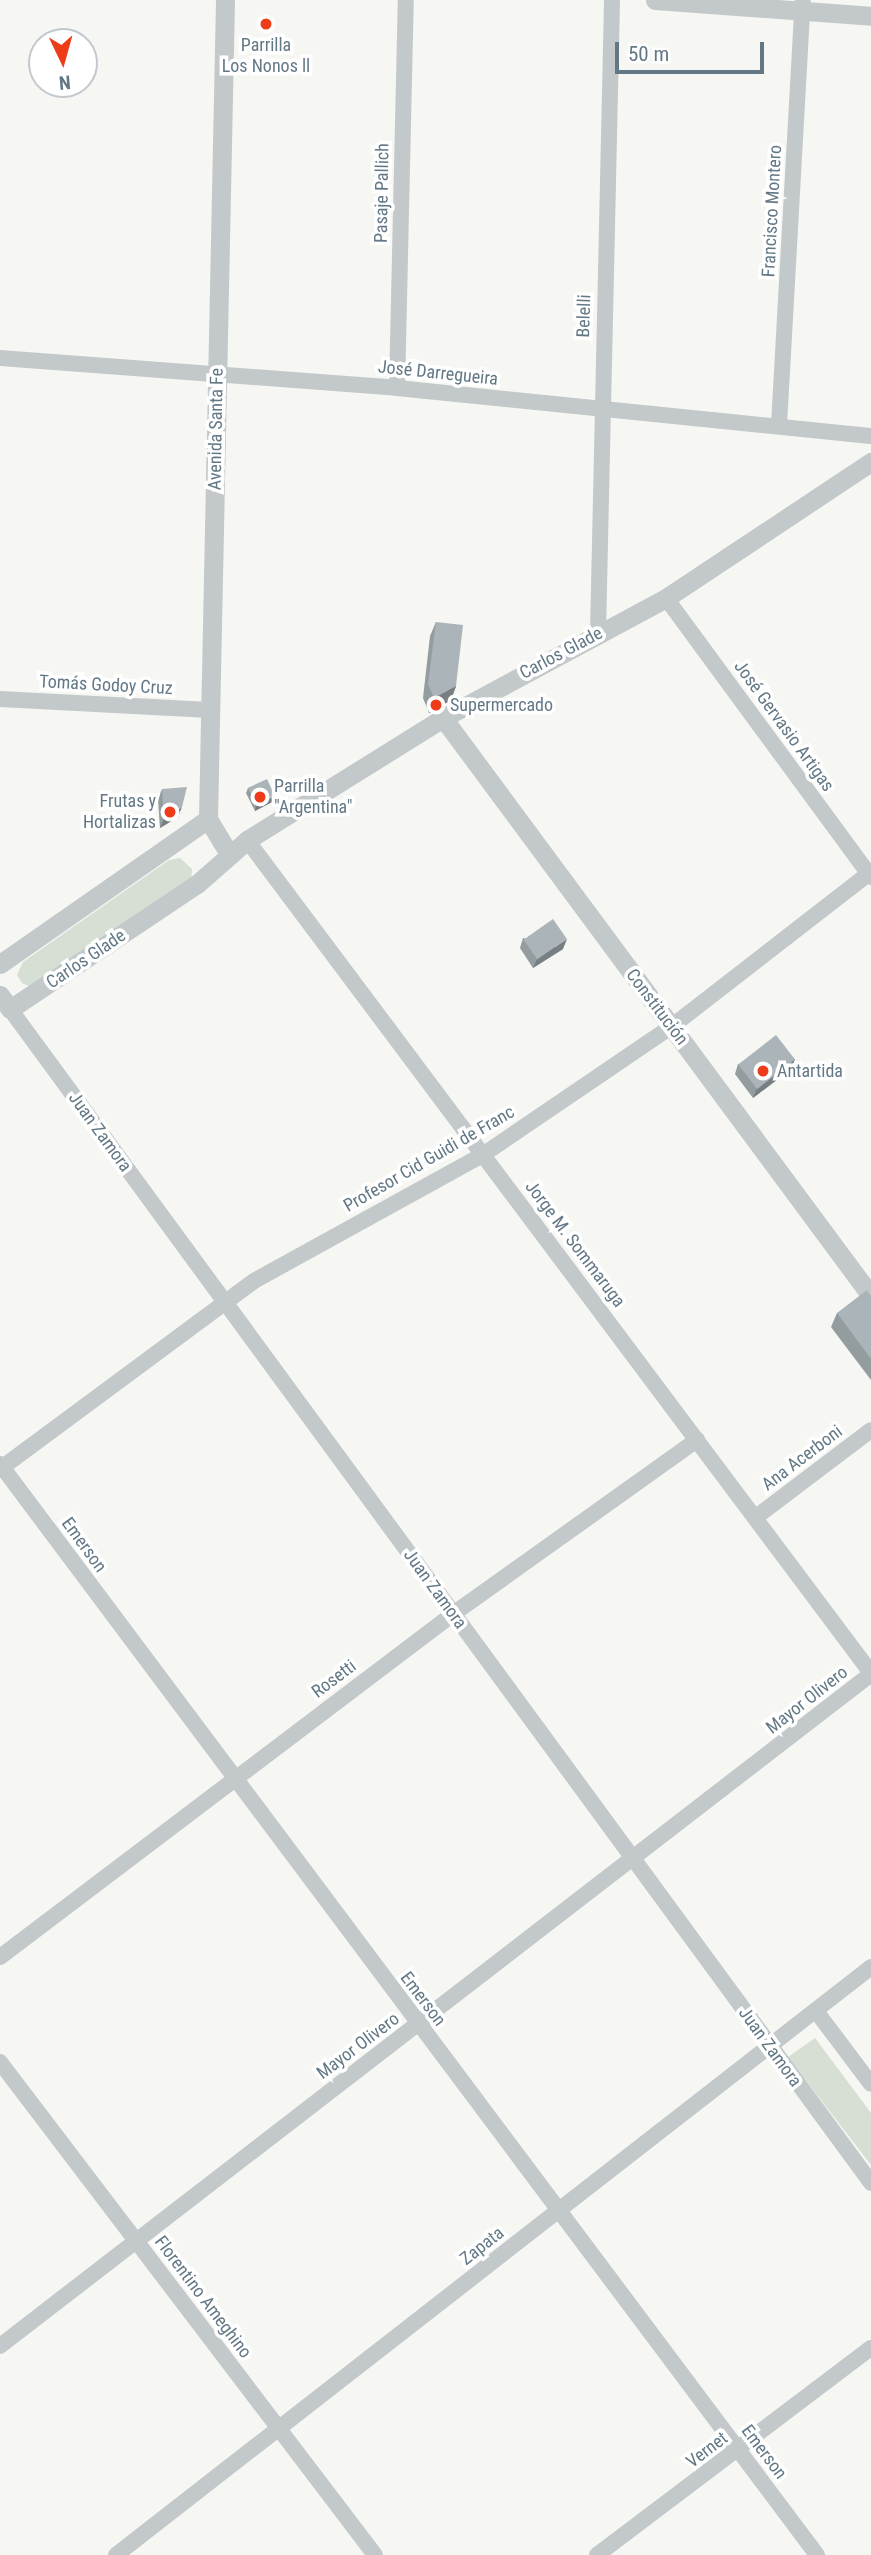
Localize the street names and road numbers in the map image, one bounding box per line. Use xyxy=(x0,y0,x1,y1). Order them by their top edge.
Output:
street label: Pasaje Pallich xyxy=(370,143,394,243)
street label: Francisco Montero xyxy=(758,144,786,278)
street label: Belelli xyxy=(572,294,596,338)
street label: José Darregueira xyxy=(377,356,499,390)
street label: Avenida Santa Fe xyxy=(204,368,228,490)
street label: Carlos Glade xyxy=(516,622,606,684)
street label: José Gervasio Artigas xyxy=(729,656,839,796)
street label: Tomás Godoy Cruz xyxy=(39,671,173,699)
street label: Carlos Glade xyxy=(42,925,130,993)
street label: Constitución xyxy=(621,965,693,1049)
street label: Juan Zamora xyxy=(64,1088,136,1176)
street label: Profesor Cid Guidi de Franc xyxy=(340,1101,518,1217)
street label: Jorge M. Sommaruga xyxy=(520,1177,630,1311)
street label: Ana Acerboni xyxy=(757,1421,847,1495)
street label: Emerson xyxy=(57,1513,111,1577)
street label: Juan Zamora xyxy=(399,1545,471,1633)
street label: Rosetti xyxy=(308,1655,360,1703)
street label: Mayor Olivero xyxy=(762,1661,852,1739)
street label: Emerson xyxy=(396,1968,450,2030)
street label: Juan Zamora xyxy=(734,2003,806,2091)
street label: Mayor Olivero xyxy=(313,2008,403,2084)
street label: Zapata xyxy=(456,2222,508,2270)
street label: Florentino Ameghino xyxy=(150,2232,256,2362)
street label: Emerson xyxy=(737,2421,791,2483)
street label: Vernet xyxy=(682,2428,732,2472)

